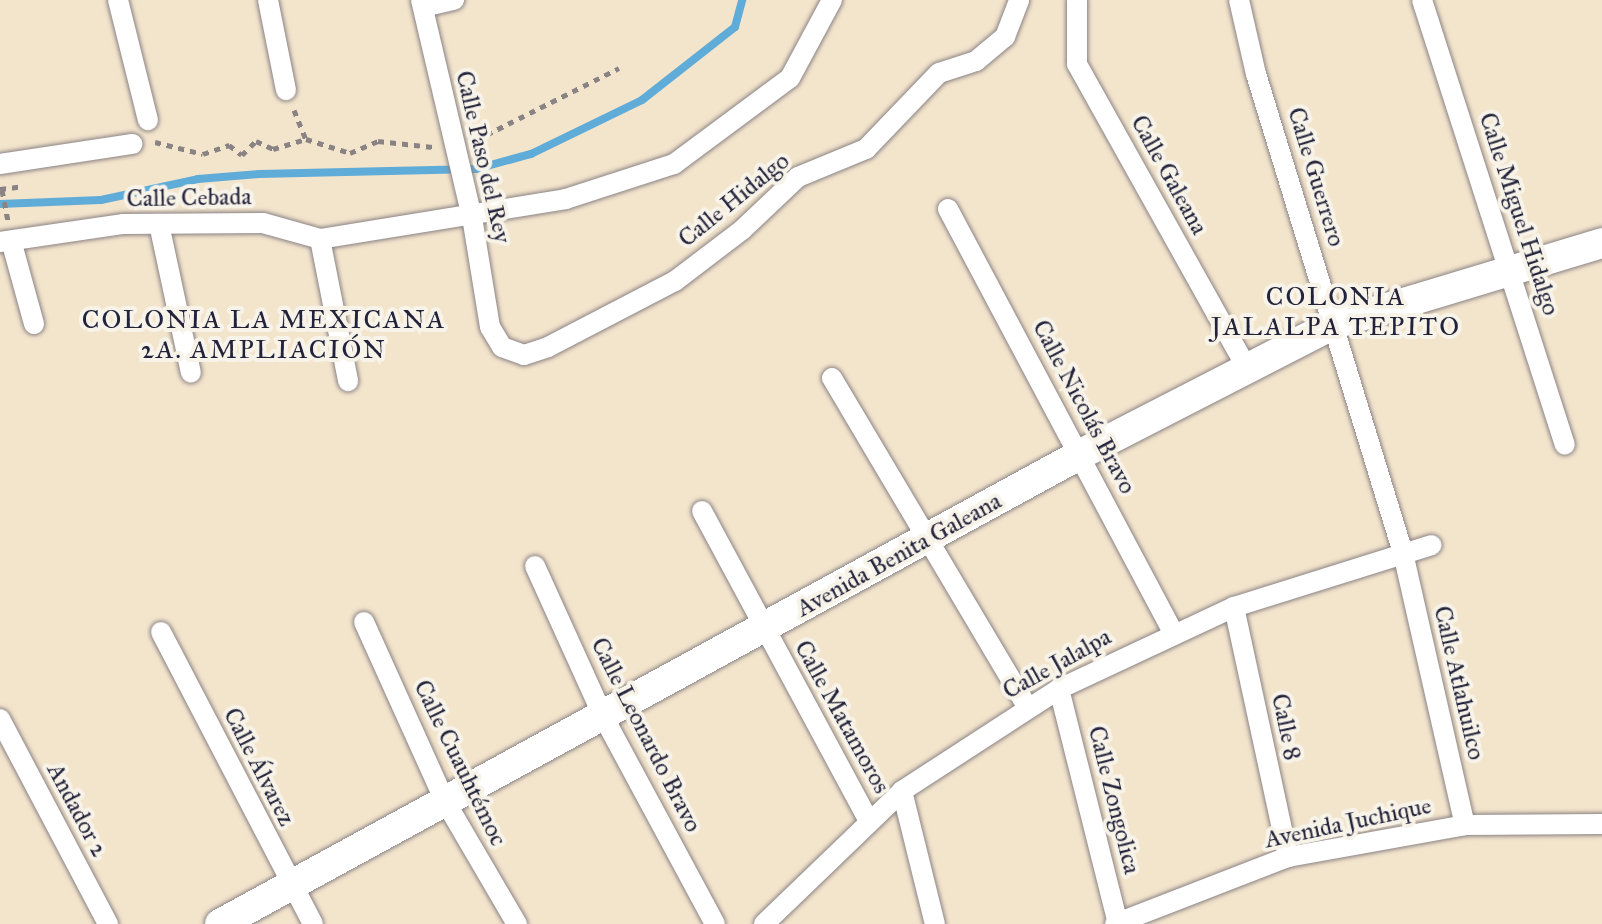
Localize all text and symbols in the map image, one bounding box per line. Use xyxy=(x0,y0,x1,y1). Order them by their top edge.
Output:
street label: Calle Paso del Rey xyxy=(449,68,517,246)
street label: Calle Guerrero xyxy=(1281,104,1351,250)
street label: Calle Miguel Hidalgo xyxy=(1473,109,1565,319)
street label: Calle Galeana xyxy=(1124,110,1214,240)
street label: Calle Hidalgo xyxy=(673,147,795,253)
street label: Calle Cebada xyxy=(126,183,252,213)
district label: COLONIA JALALPA TEPITO xyxy=(1211,281,1461,342)
district label: COLONIA LA MEXICANA 2A. AMPLIACIÓN xyxy=(82,304,446,366)
street label: Calle Nicolás Bravo xyxy=(1026,315,1142,499)
street label: Avenida Benita Galeana xyxy=(792,487,1006,623)
street label: Calle Atlahuilco xyxy=(1427,603,1491,763)
street label: Calle Jalalpa xyxy=(998,623,1116,705)
street label: Calle Leonardo Bravo xyxy=(585,633,707,837)
street label: Calle Matamoros xyxy=(788,636,896,798)
street label: Calle Cuauhtémoc xyxy=(407,675,513,851)
street label: Calle 8 xyxy=(1265,691,1307,763)
street label: Calle Álvarez xyxy=(217,703,301,831)
street label: Calle Zongolica xyxy=(1082,723,1146,877)
street label: Andador 2 xyxy=(40,758,114,862)
street label: Avenida Juchique xyxy=(1262,791,1434,855)

